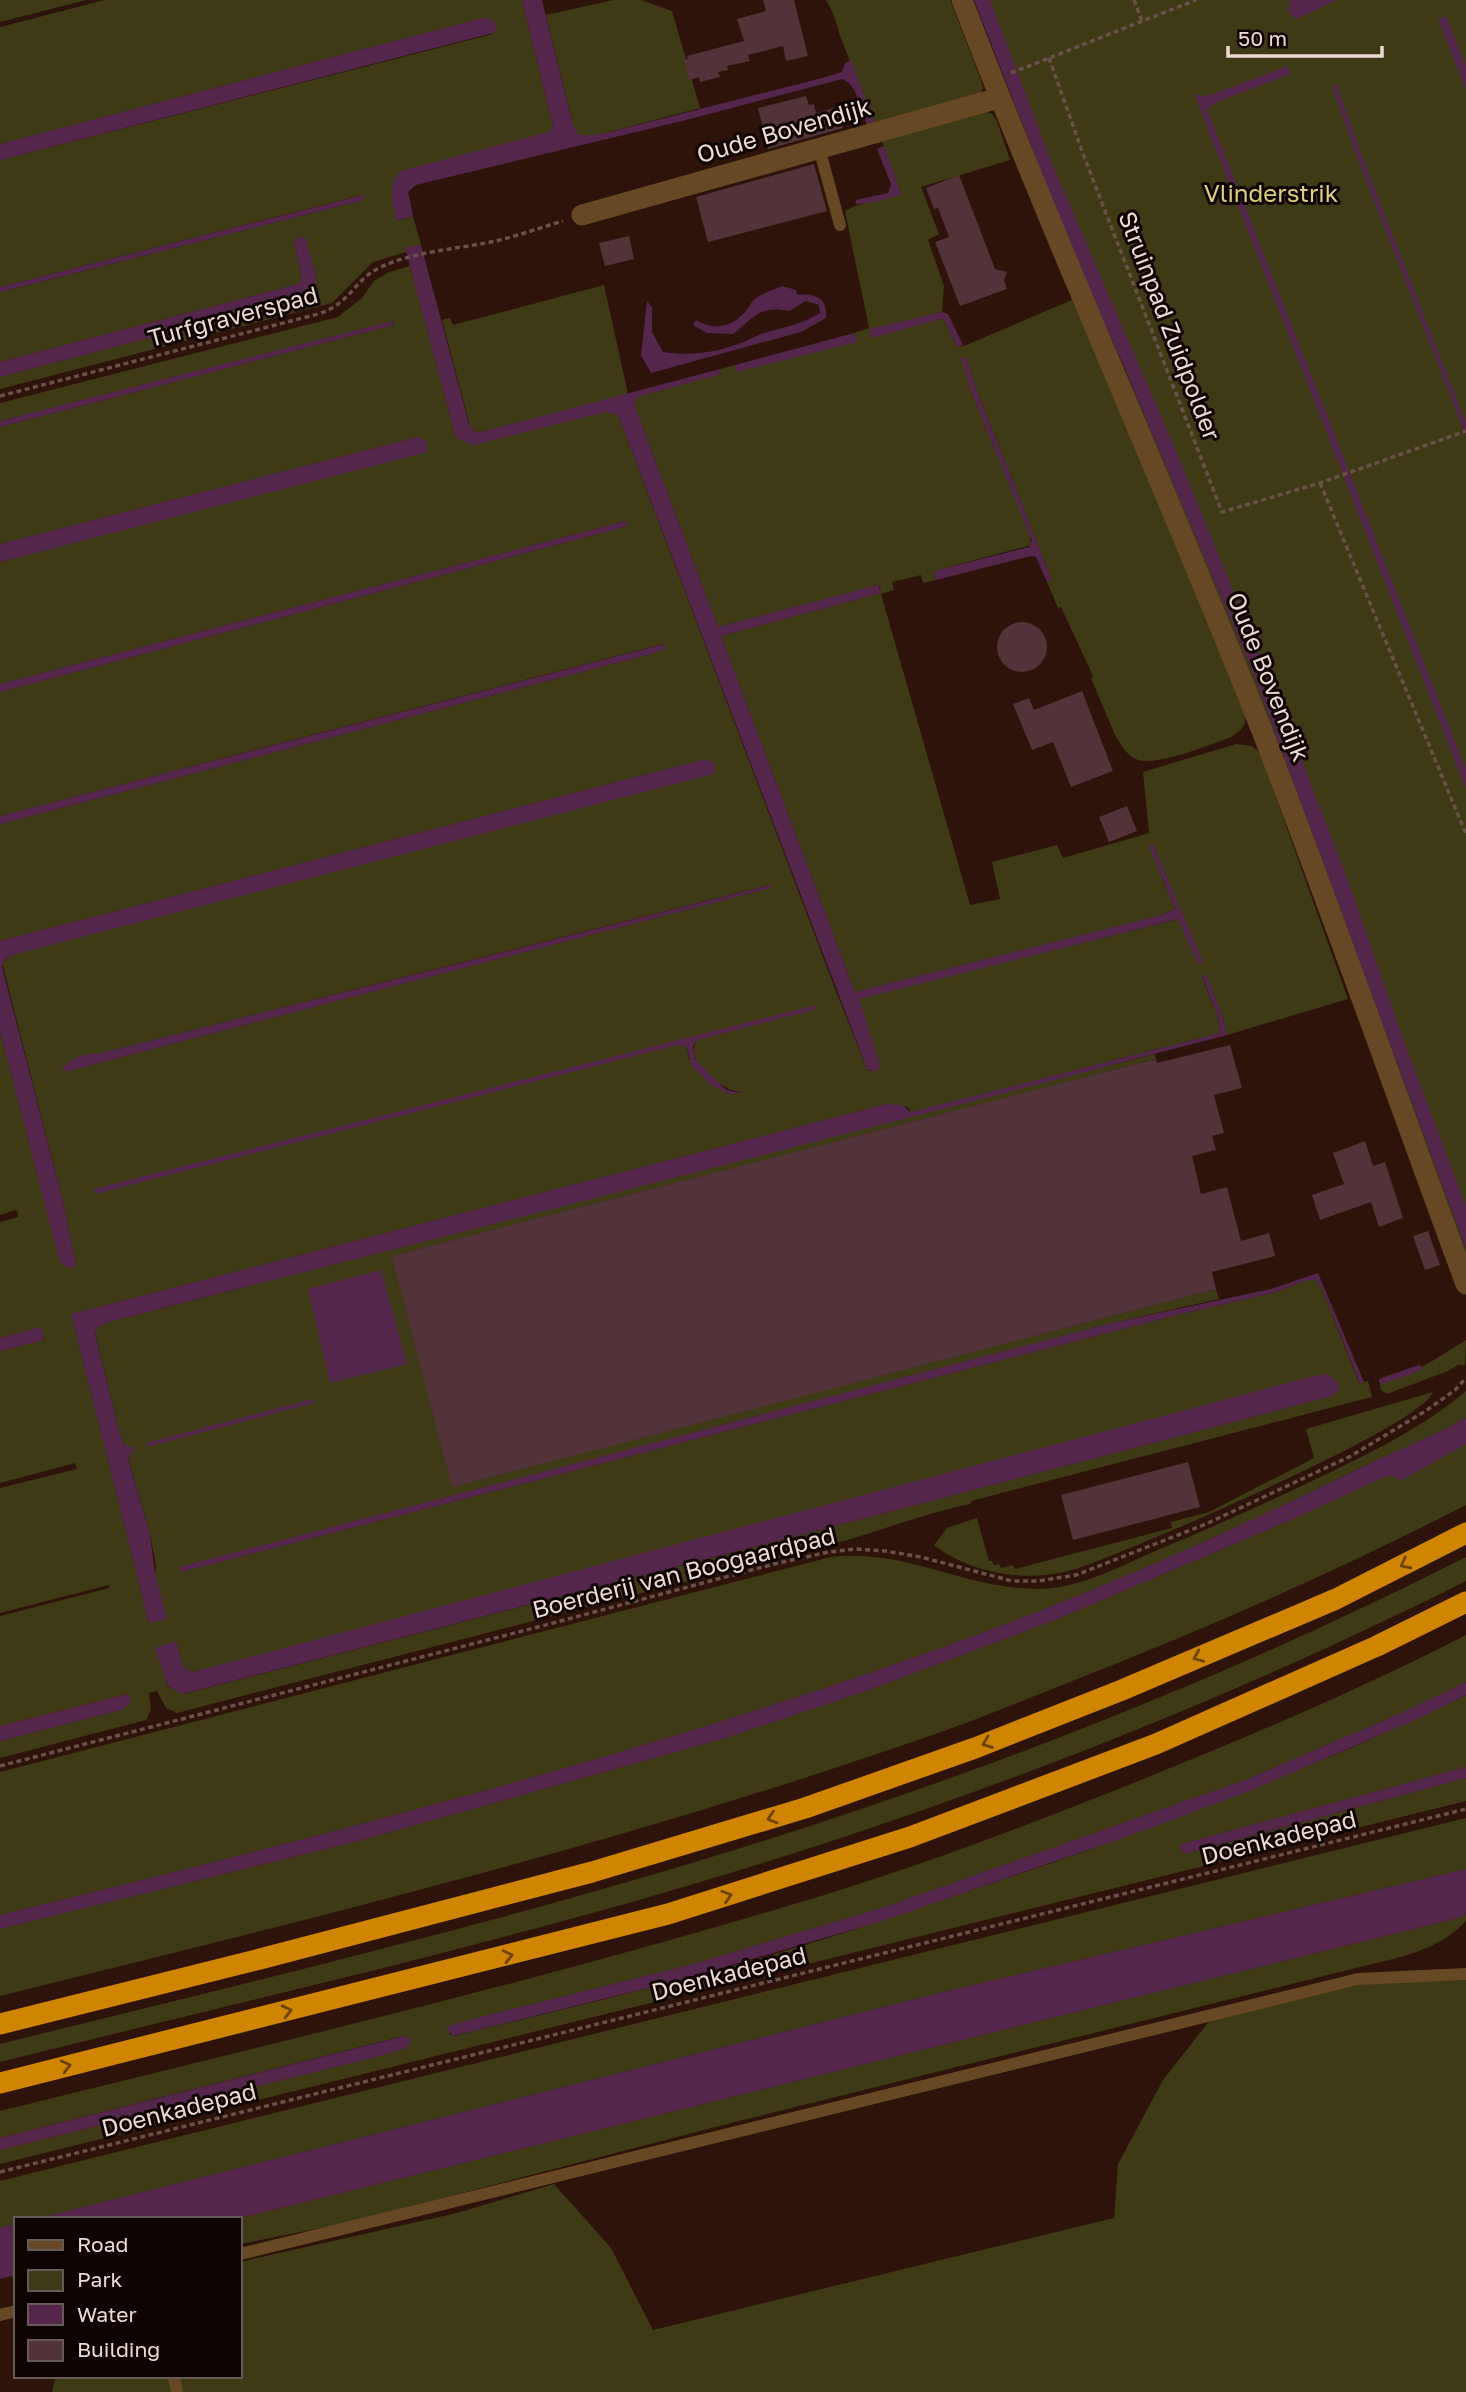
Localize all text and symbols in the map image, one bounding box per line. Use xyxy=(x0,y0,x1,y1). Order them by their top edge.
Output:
scale bar xyxy=(1228,14,1382,58)
text: 50 m xyxy=(1238,25,1287,51)
street label: Oude Bovendijk xyxy=(693,91,874,168)
park label: Vlinderstrik xyxy=(1204,178,1338,207)
street label: Struinpad Zuidpolder xyxy=(1113,207,1227,444)
street label: Turfgraverspad xyxy=(145,279,321,352)
street label: Oude Bovendijk xyxy=(1222,588,1317,765)
street label: Boerderij van Boogaardpad xyxy=(529,1520,838,1623)
one-way arrow xyxy=(1400,1556,1412,1570)
one-way arrow xyxy=(1192,1649,1204,1663)
one-way arrow xyxy=(982,1735,994,1749)
street label: Doenkadepad xyxy=(1198,1803,1359,1870)
one-way arrow xyxy=(766,1809,778,1824)
one-way arrow xyxy=(721,1889,733,1904)
street label: Doenkadepad xyxy=(648,1939,809,2006)
one-way arrow xyxy=(502,1950,514,1964)
one-way arrow xyxy=(281,2005,293,2019)
one-way arrow xyxy=(60,2060,72,2074)
street label: Doenkadepad xyxy=(98,2075,259,2142)
legend xyxy=(14,2217,242,2378)
text: Road xyxy=(77,2231,128,2257)
text: Park xyxy=(77,2266,123,2292)
text: Water xyxy=(77,2301,137,2327)
text: Building xyxy=(77,2336,160,2362)

